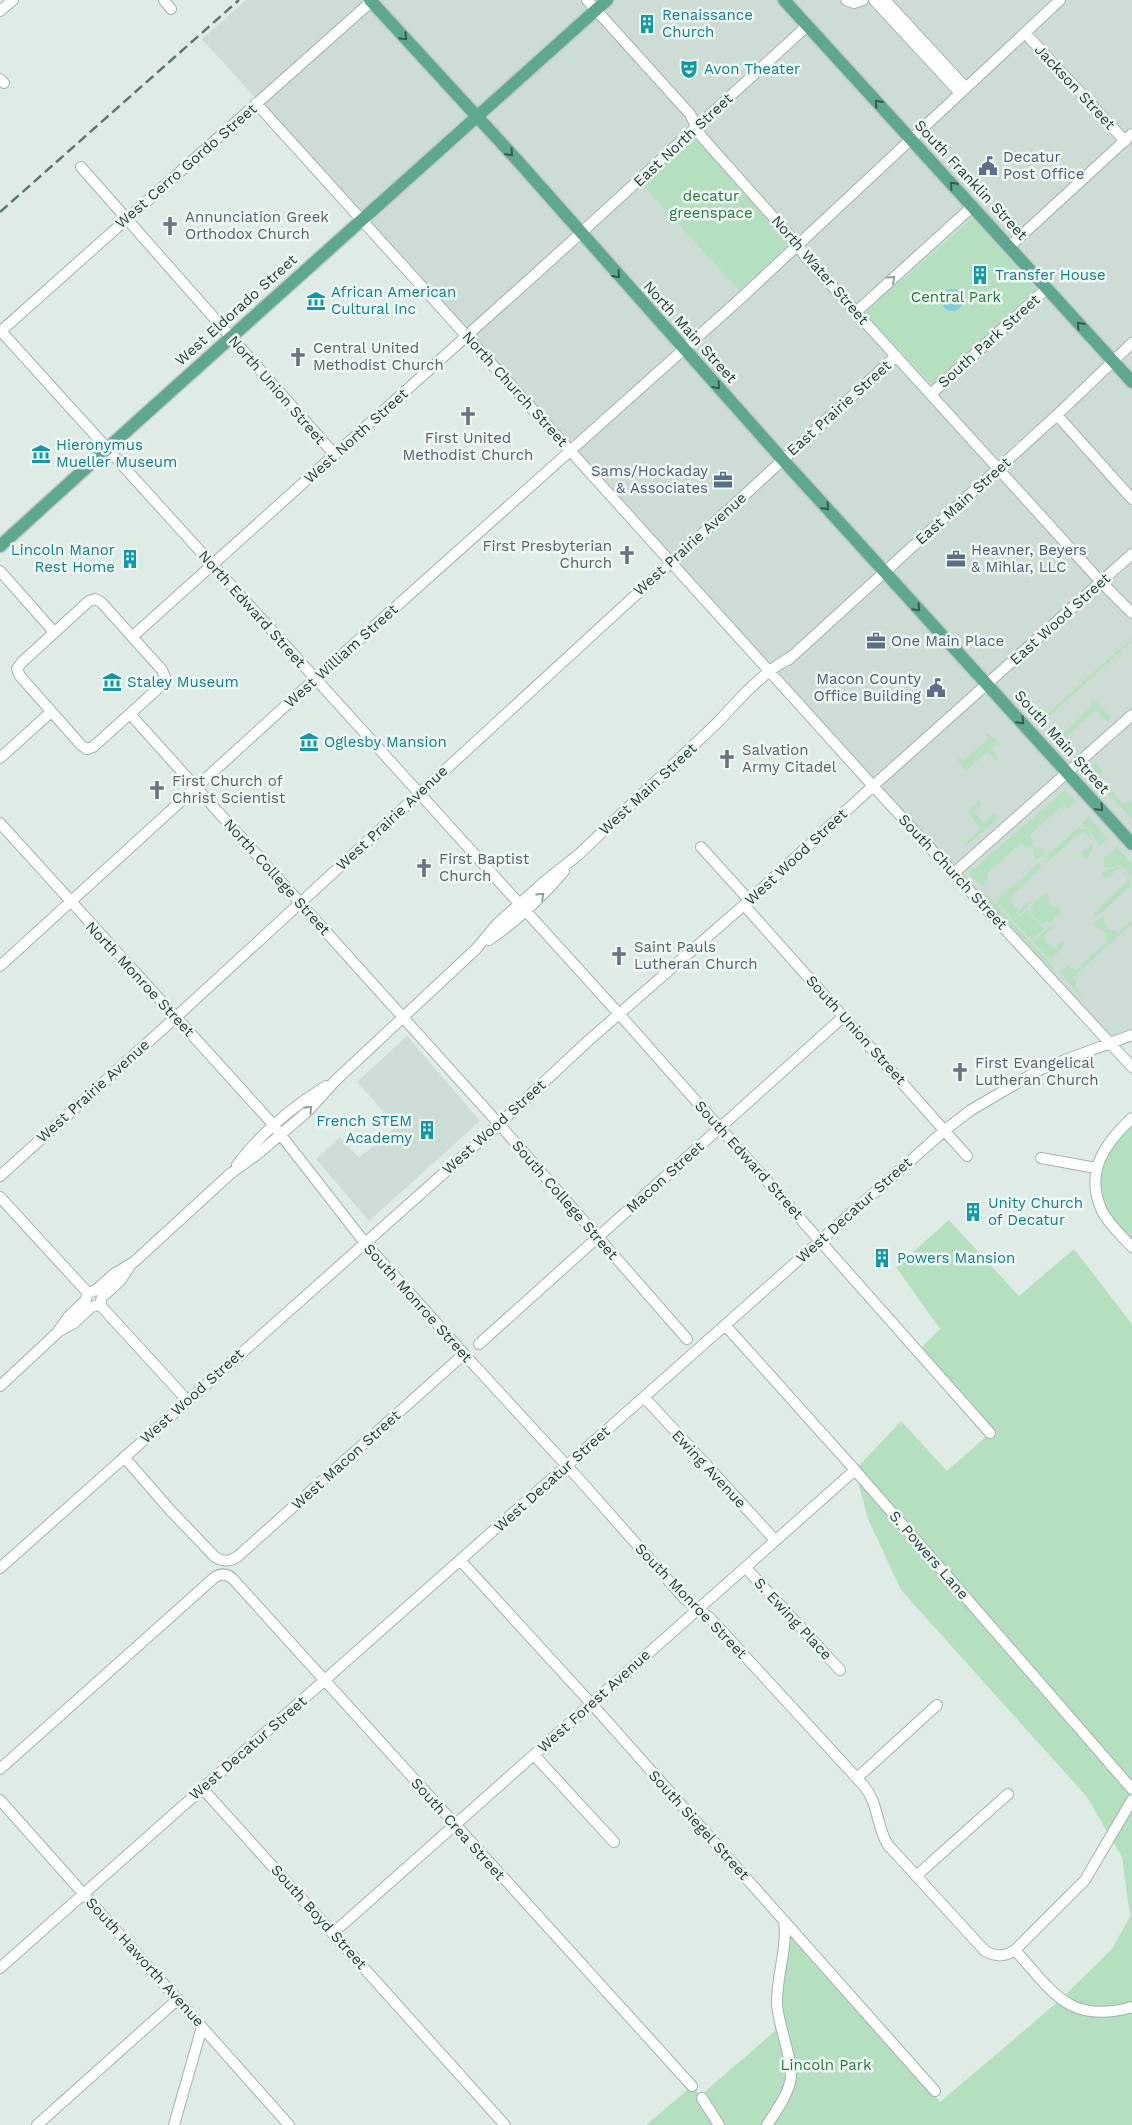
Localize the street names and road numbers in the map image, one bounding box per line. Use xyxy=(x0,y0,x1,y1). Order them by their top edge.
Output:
street label: Jackson Street xyxy=(1031,41,1120,134)
street label: East North Street xyxy=(630,89,737,190)
street label: West Cerro Gordo Street xyxy=(112,99,261,232)
street label: South Franklin Street xyxy=(911,116,1032,244)
street label: North Water Street xyxy=(768,212,873,329)
street label: West Eldorado Street xyxy=(171,250,301,369)
street label: North Main Street xyxy=(639,277,741,387)
street label: South Park Street xyxy=(934,290,1044,391)
street label: North Church Street xyxy=(458,328,572,451)
street label: North Union Street xyxy=(225,332,330,449)
street label: East Prairie Street xyxy=(783,356,895,459)
street label: West North Street xyxy=(300,384,412,487)
street label: East Main Street xyxy=(912,453,1015,549)
street label: West Prairie Avenue xyxy=(630,489,750,599)
street label: North Edward Street xyxy=(195,547,310,672)
street label: East Wood Street xyxy=(1006,569,1114,669)
street label: West William Street xyxy=(281,600,402,712)
street label: South Main Street xyxy=(1011,686,1114,798)
street label: West Main Street xyxy=(596,739,701,839)
street label: West Prairie Avenue xyxy=(333,762,451,874)
street label: West Wood Street xyxy=(741,805,851,909)
street label: South Church Street xyxy=(895,811,1012,934)
street label: North College Street xyxy=(220,815,334,939)
street label: North Monroe Street xyxy=(82,918,199,1041)
street label: South Union Street xyxy=(802,972,910,1089)
street label: West Prairie Avenue xyxy=(33,1036,153,1146)
street label: West Wood Street xyxy=(439,1075,550,1178)
street label: South Edward Street xyxy=(691,1097,808,1224)
street label: South College Street xyxy=(508,1137,622,1264)
street label: Macon Street xyxy=(622,1137,708,1217)
street label: West Decatur Street xyxy=(792,1153,916,1267)
street label: South Monroe Street xyxy=(360,1240,476,1367)
street label: West Wood Street xyxy=(137,1344,248,1447)
street label: West Macon Street xyxy=(288,1406,405,1514)
street label: West Decatur Street xyxy=(490,1422,614,1536)
street label: Ewing Avenue xyxy=(668,1426,750,1512)
street label: S. Powers Lane xyxy=(886,1507,972,1603)
street label: South Monroe Street xyxy=(631,1540,751,1663)
street label: S. Ewing Place xyxy=(750,1574,836,1664)
street label: West Forest Avenue xyxy=(534,1646,654,1756)
street label: West Decatur Street xyxy=(186,1692,311,1804)
street label: South Siegel Street xyxy=(645,1766,754,1884)
street label: South Crea Street xyxy=(407,1774,509,1885)
street label: South Boyd Street xyxy=(267,1861,371,1974)
street label: South Haworth Avenue xyxy=(82,1894,208,2030)

